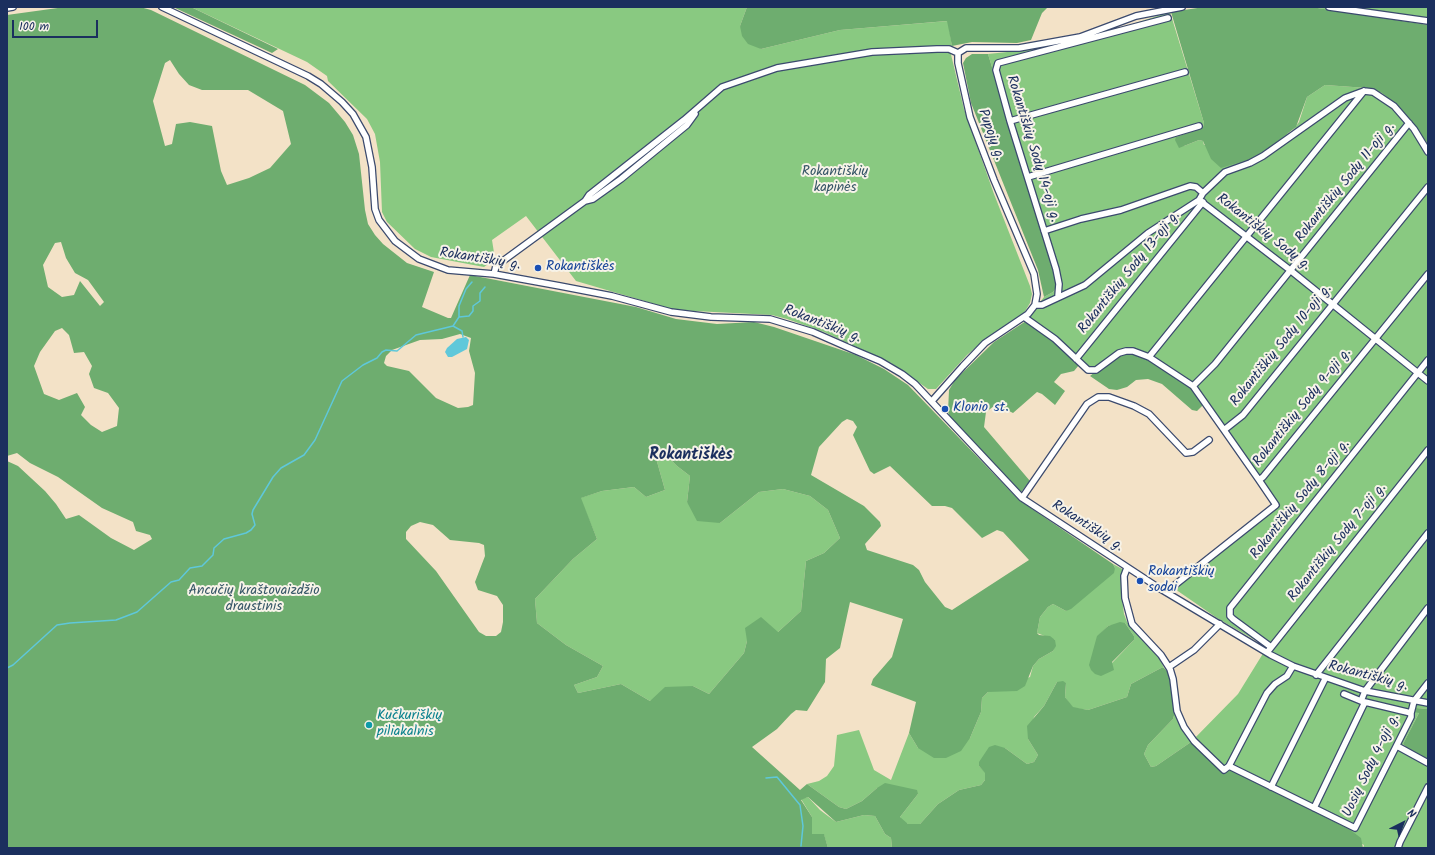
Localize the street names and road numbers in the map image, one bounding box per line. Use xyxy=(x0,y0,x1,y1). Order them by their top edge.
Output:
street label: Rokantiškių Sodų 14-oji g. xyxy=(1002,74,1062,224)
street label: Pupojų g. xyxy=(973,107,1007,163)
street label: Rokantiškių Sodų 11-oji g. xyxy=(1293,120,1399,246)
street label: Rokantiškių Sodų g. xyxy=(1212,191,1314,275)
street label: Rokantiškių Sodų 13-oji g. xyxy=(1075,208,1185,338)
street label: Rokantiškių g. xyxy=(438,245,522,275)
street label: Rokantiškių Sodų 10-oji g. xyxy=(1228,282,1336,410)
street label: Rokantiškių g. xyxy=(781,302,863,348)
street label: Rokantiškių Sodų 9-oji g. xyxy=(1250,346,1356,470)
street label: Rokantiškių Sodų 8-oji g. xyxy=(1248,437,1354,563)
street label: Rokantiškių Sodų 7-oji g. xyxy=(1285,481,1391,605)
street label: Rokantiškių g. xyxy=(1048,498,1126,556)
street label: Rokantiškių g. xyxy=(1326,658,1410,696)
street label: Uosių Sodų 4-oji g. xyxy=(1340,712,1404,820)

